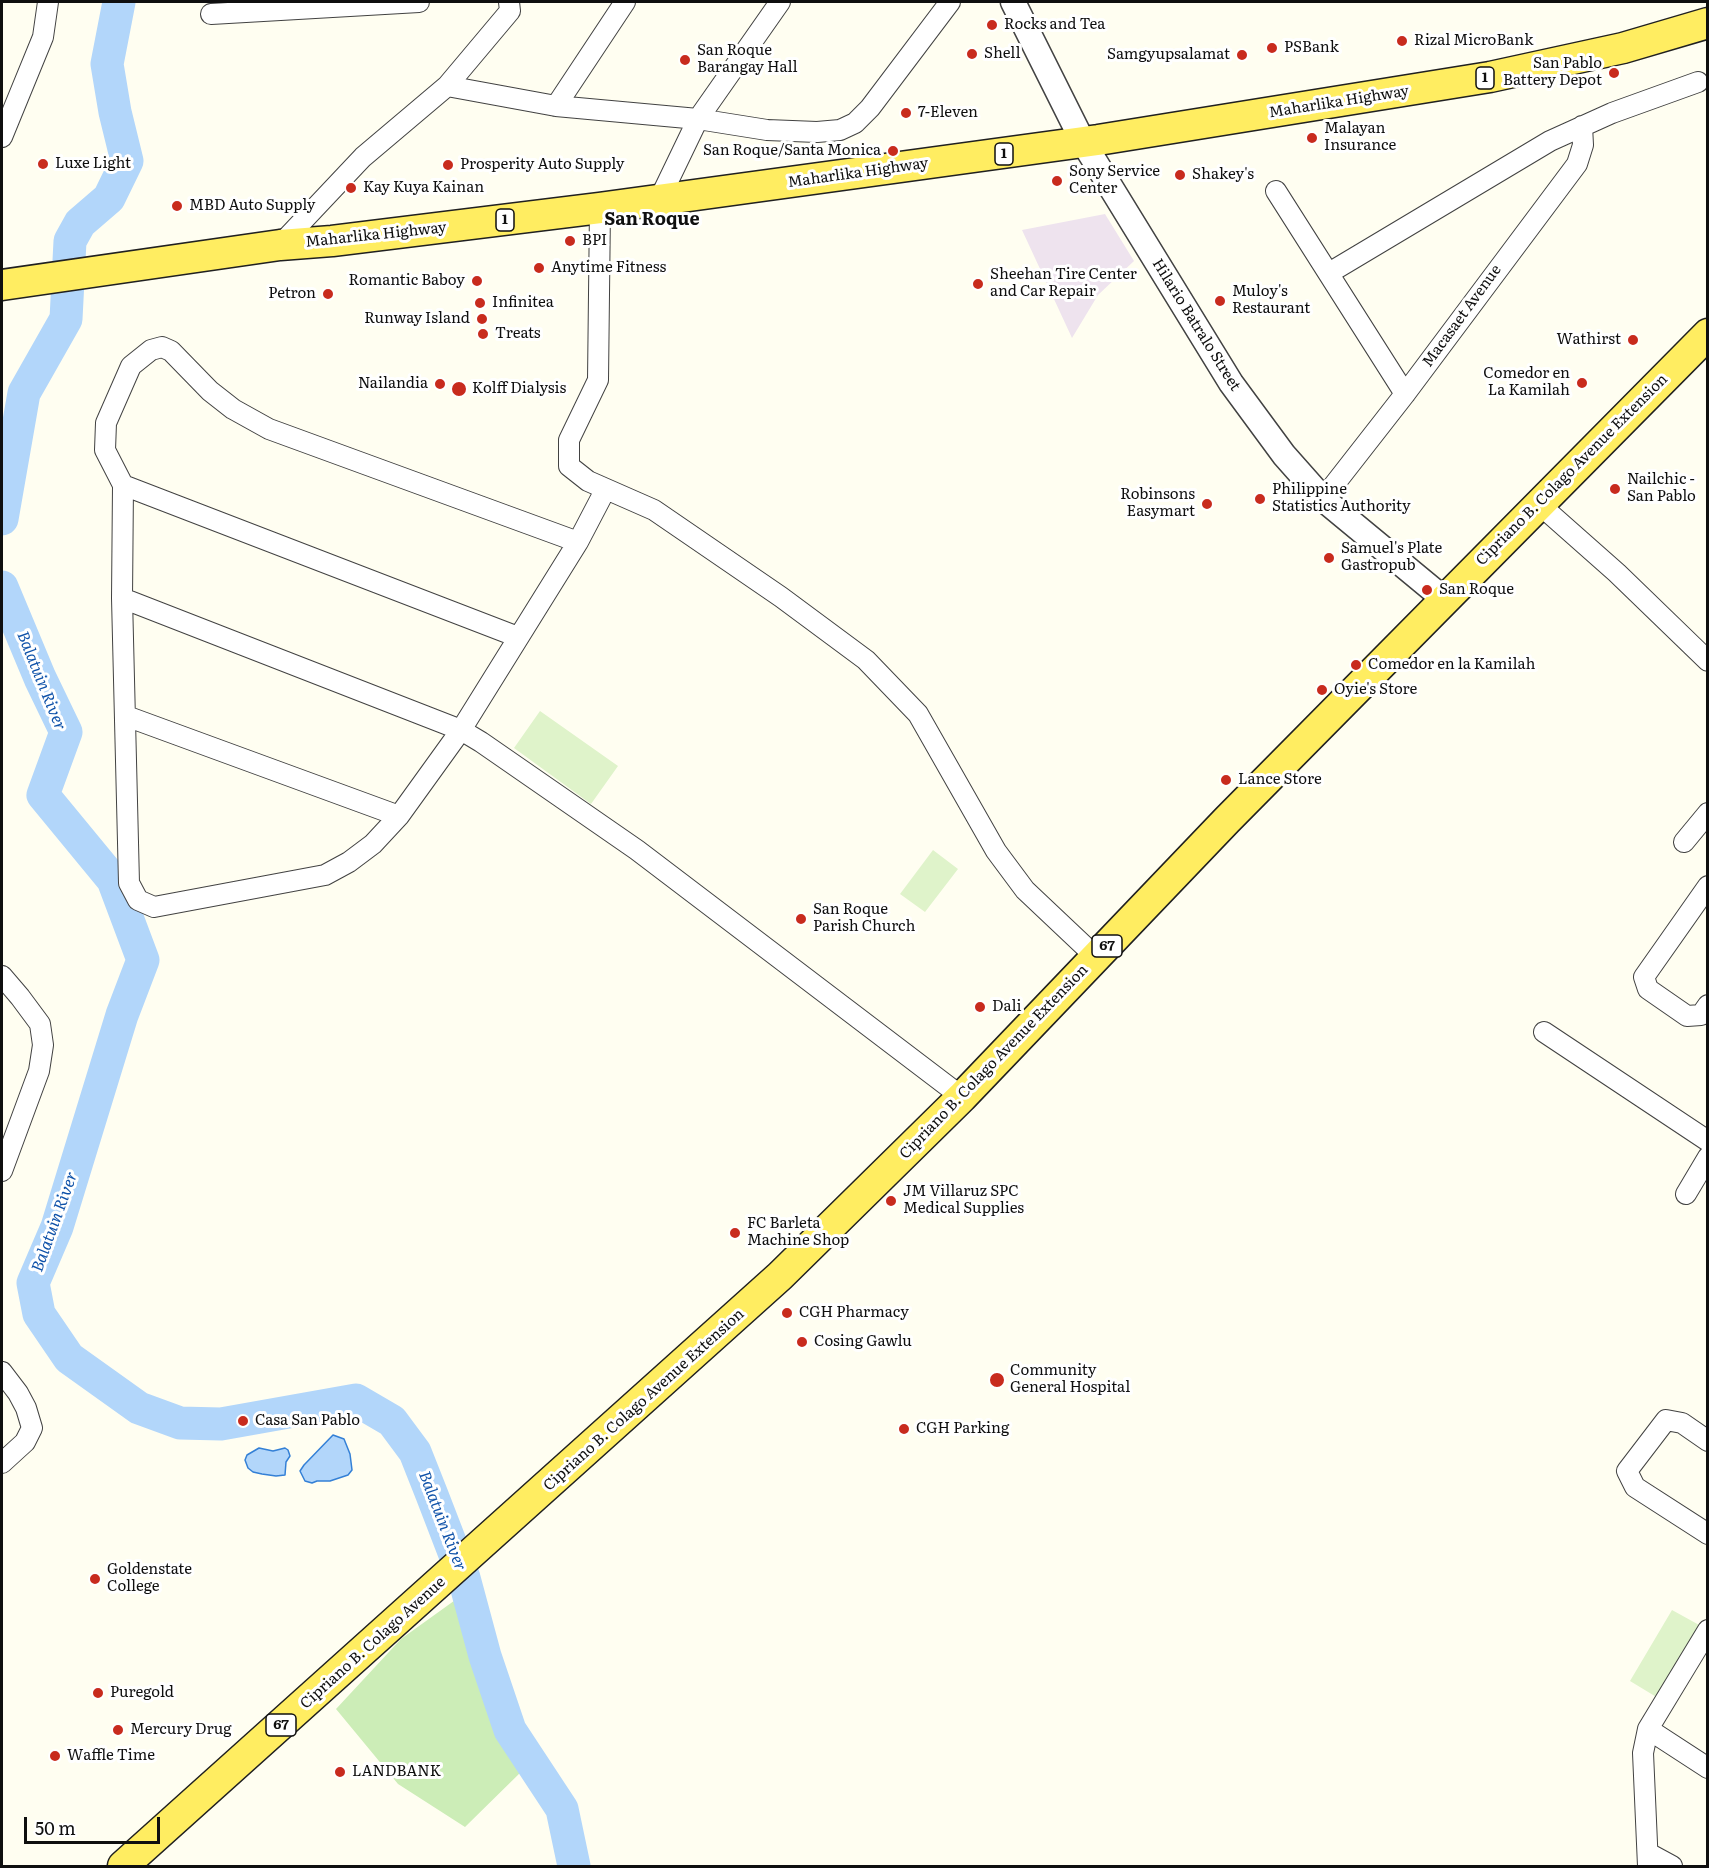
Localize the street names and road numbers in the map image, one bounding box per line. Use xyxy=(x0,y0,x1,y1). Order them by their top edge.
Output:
road number: 1 xyxy=(1476,67,1494,89)
street label: Maharlika Highway xyxy=(1268,82,1410,122)
road number: 1 xyxy=(995,143,1013,165)
street label: Maharlika Highway xyxy=(787,154,929,192)
road number: 1 xyxy=(496,209,514,231)
street label: Maharlika Highway xyxy=(305,219,447,251)
street label: Hilario Batralo Street xyxy=(1148,256,1244,394)
street label: Macasaet Avenue xyxy=(1419,261,1505,371)
street label: Cipriano B. Colago Avenue Extension xyxy=(1472,370,1672,570)
road number: 67 xyxy=(1092,935,1122,957)
street label: Cipriano B. Colago Avenue Extension xyxy=(896,961,1092,1163)
street label: Cipriano B. Colago Avenue Extension xyxy=(540,1305,748,1495)
street label: Cipriano B. Colago Avenue xyxy=(297,1573,449,1713)
road number: 67 xyxy=(266,1714,296,1736)

